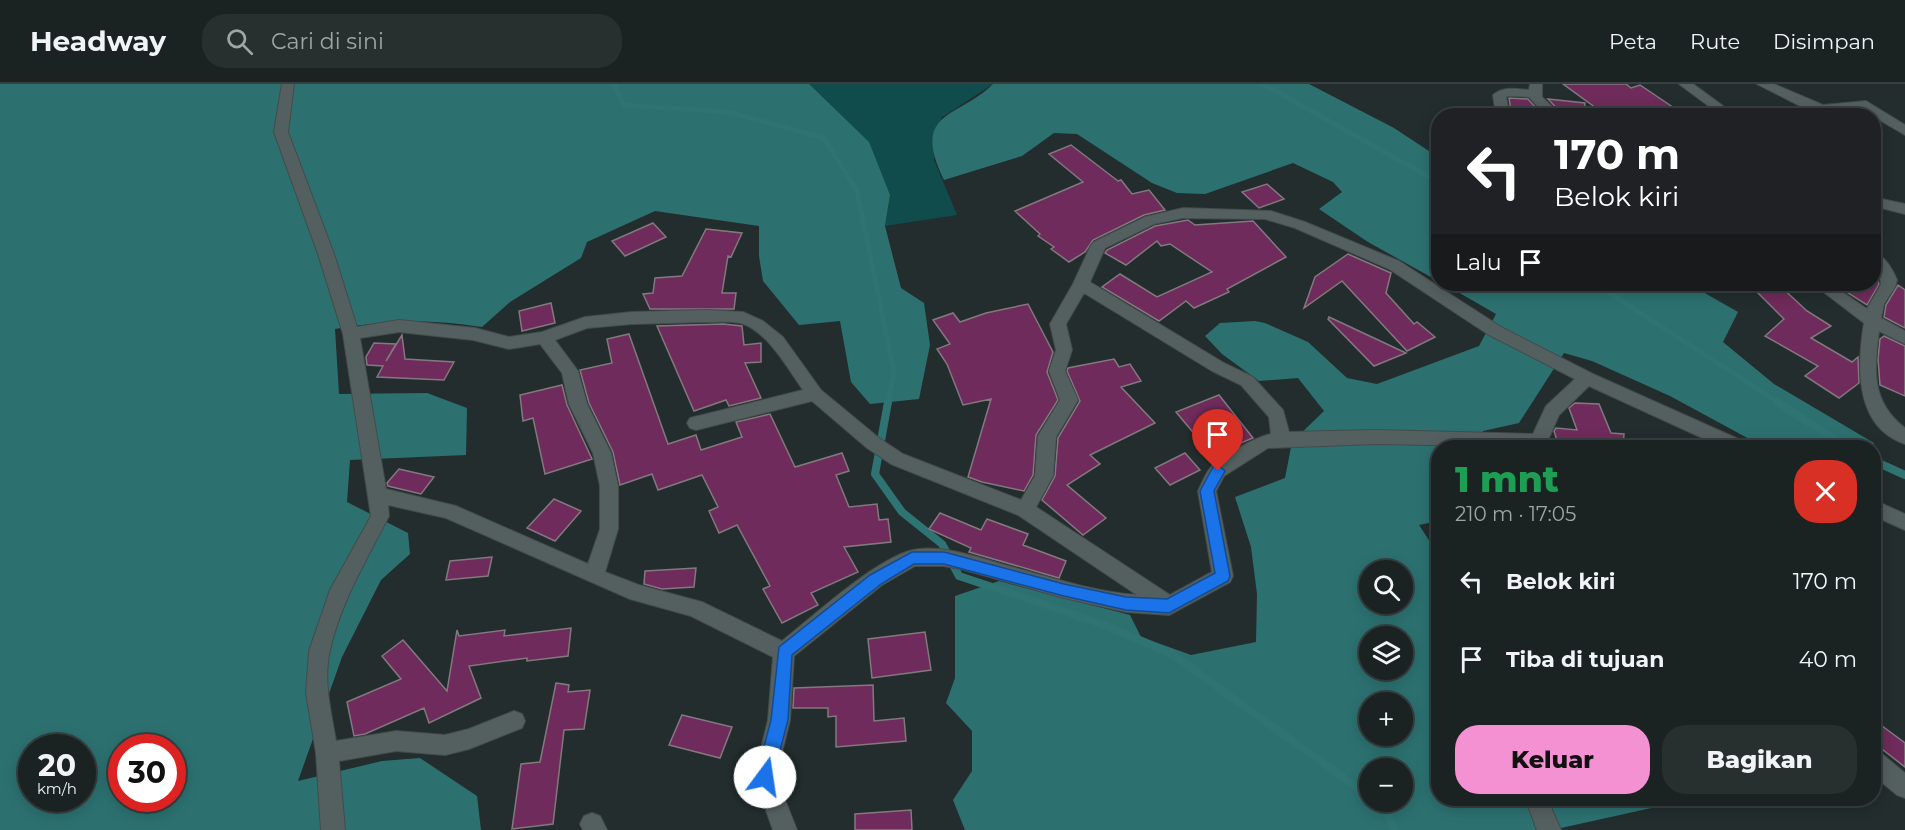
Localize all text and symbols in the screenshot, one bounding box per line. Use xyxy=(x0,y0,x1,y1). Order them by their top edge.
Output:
search box xyxy=(202,14,622,68)
text: Headway xyxy=(30,24,166,58)
icon: search xyxy=(223,25,256,58)
text: Cari di sini xyxy=(271,28,384,55)
text: Peta xyxy=(1609,29,1657,54)
text: Rute xyxy=(1690,29,1740,54)
text: Disimpan xyxy=(1773,29,1875,54)
text: 170 m xyxy=(1554,128,1680,180)
icon: left xyxy=(1455,132,1533,210)
text: Belok kiri xyxy=(1554,180,1679,213)
icon: arrive xyxy=(1514,246,1547,279)
text: Lalu xyxy=(1455,249,1502,276)
pin xyxy=(1192,409,1243,471)
icon: arrive xyxy=(1201,418,1234,451)
text: 1 mnt xyxy=(1455,457,1559,501)
button: close xyxy=(1794,460,1857,523)
text: 210 m · 17:05 xyxy=(1455,502,1576,526)
map controls xyxy=(1359,560,1413,812)
button: search xyxy=(1359,560,1413,614)
icon: left xyxy=(1455,565,1488,598)
text: Belok kiri xyxy=(1506,568,1615,595)
text: 170 m xyxy=(1793,568,1857,595)
button: layers xyxy=(1359,626,1413,680)
icon: arrive xyxy=(1455,643,1488,676)
text: Tiba di tujuan xyxy=(1506,646,1664,673)
text: 40 m xyxy=(1799,646,1857,673)
button: + xyxy=(1359,692,1413,746)
button: Keluar xyxy=(1455,725,1650,794)
button: Bagikan xyxy=(1662,725,1857,794)
speed limit sign: 30 xyxy=(108,734,186,812)
position arrow xyxy=(733,745,797,809)
text: 20 xyxy=(38,747,76,784)
button: − xyxy=(1359,758,1413,812)
text: km/h xyxy=(37,779,77,798)

